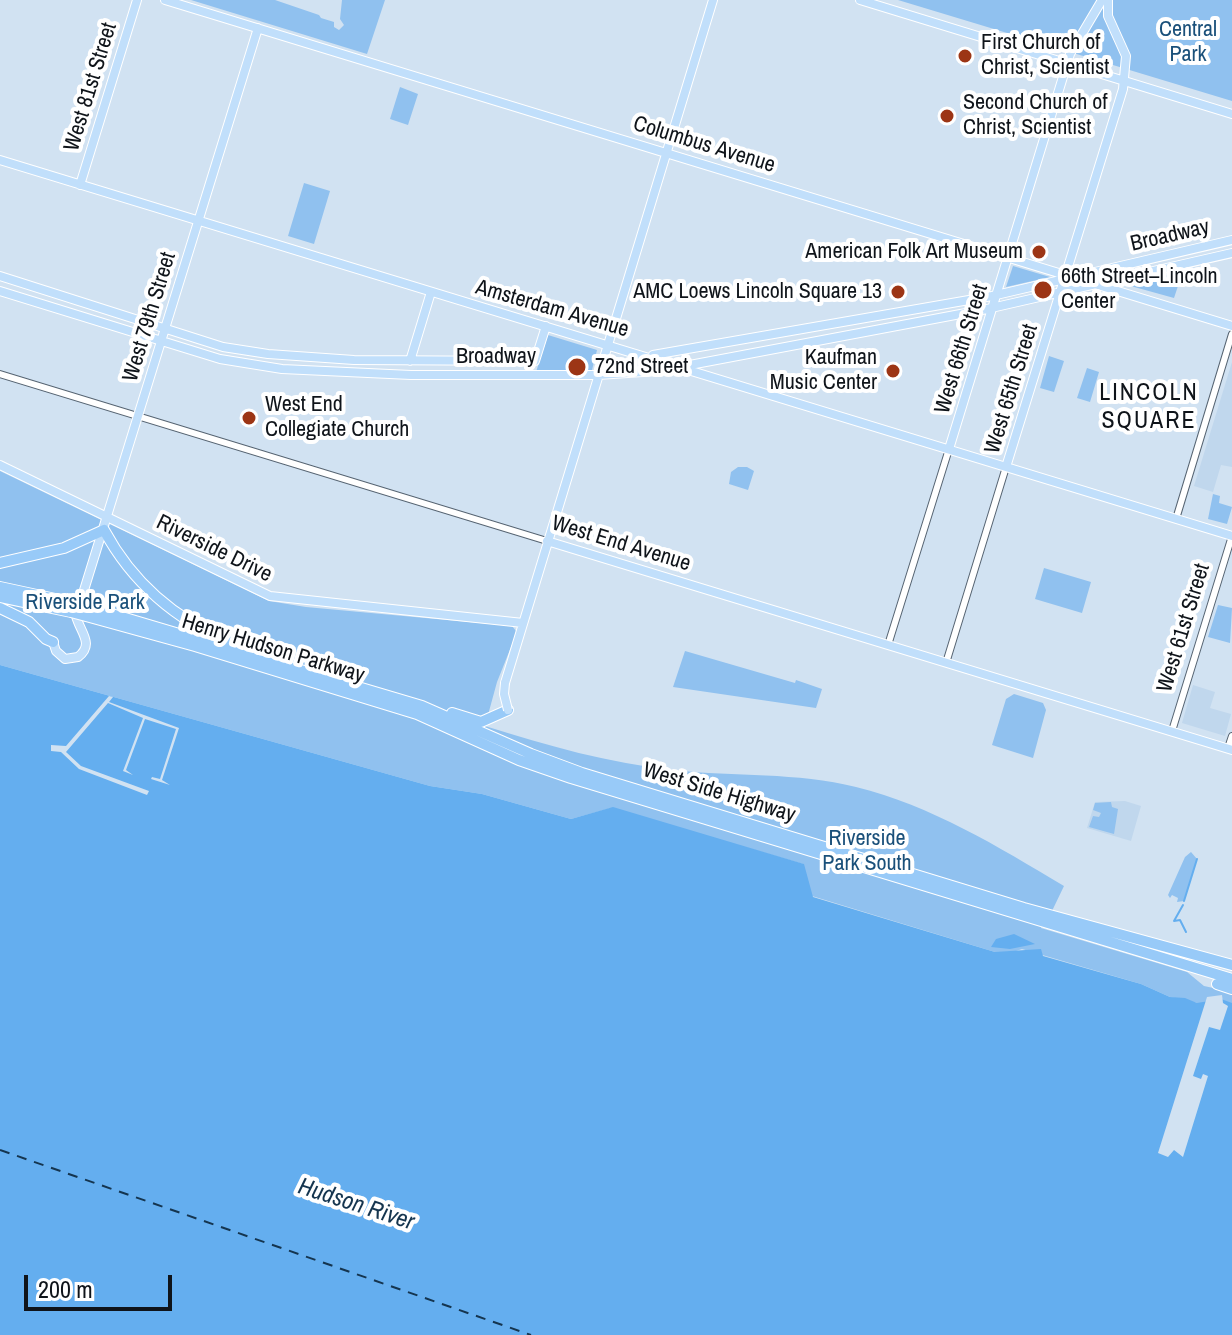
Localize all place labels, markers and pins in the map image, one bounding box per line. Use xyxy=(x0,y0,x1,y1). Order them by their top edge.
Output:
place label: First Church of Christ, Scientist xyxy=(981,30,1109,82)
marker: First Church of Christ, Scientist xyxy=(956,47,974,65)
place label: Second Church of Christ, Scientist xyxy=(963,90,1107,142)
marker: Second Church of Christ, Scientist xyxy=(938,107,956,125)
place label: American Folk Art Museum xyxy=(805,239,1023,265)
marker: American Folk Art Museum xyxy=(1030,243,1048,261)
place label: 66th Street–Lincoln Center xyxy=(1061,264,1217,316)
place label: AMC Loews Lincoln Square 13 xyxy=(633,279,882,305)
marker: 66th Street–Lincoln Center xyxy=(1032,279,1054,301)
marker: AMC Loews Lincoln Square 13 xyxy=(889,283,907,301)
place label: Kaufman Music Center xyxy=(770,345,877,396)
place label: 72nd Street xyxy=(595,354,688,380)
marker: 72nd Street xyxy=(566,356,588,378)
marker: Kaufman Music Center xyxy=(884,362,902,380)
place label: West End Collegiate Church xyxy=(265,392,409,444)
marker: West End Collegiate Church xyxy=(240,409,258,427)

